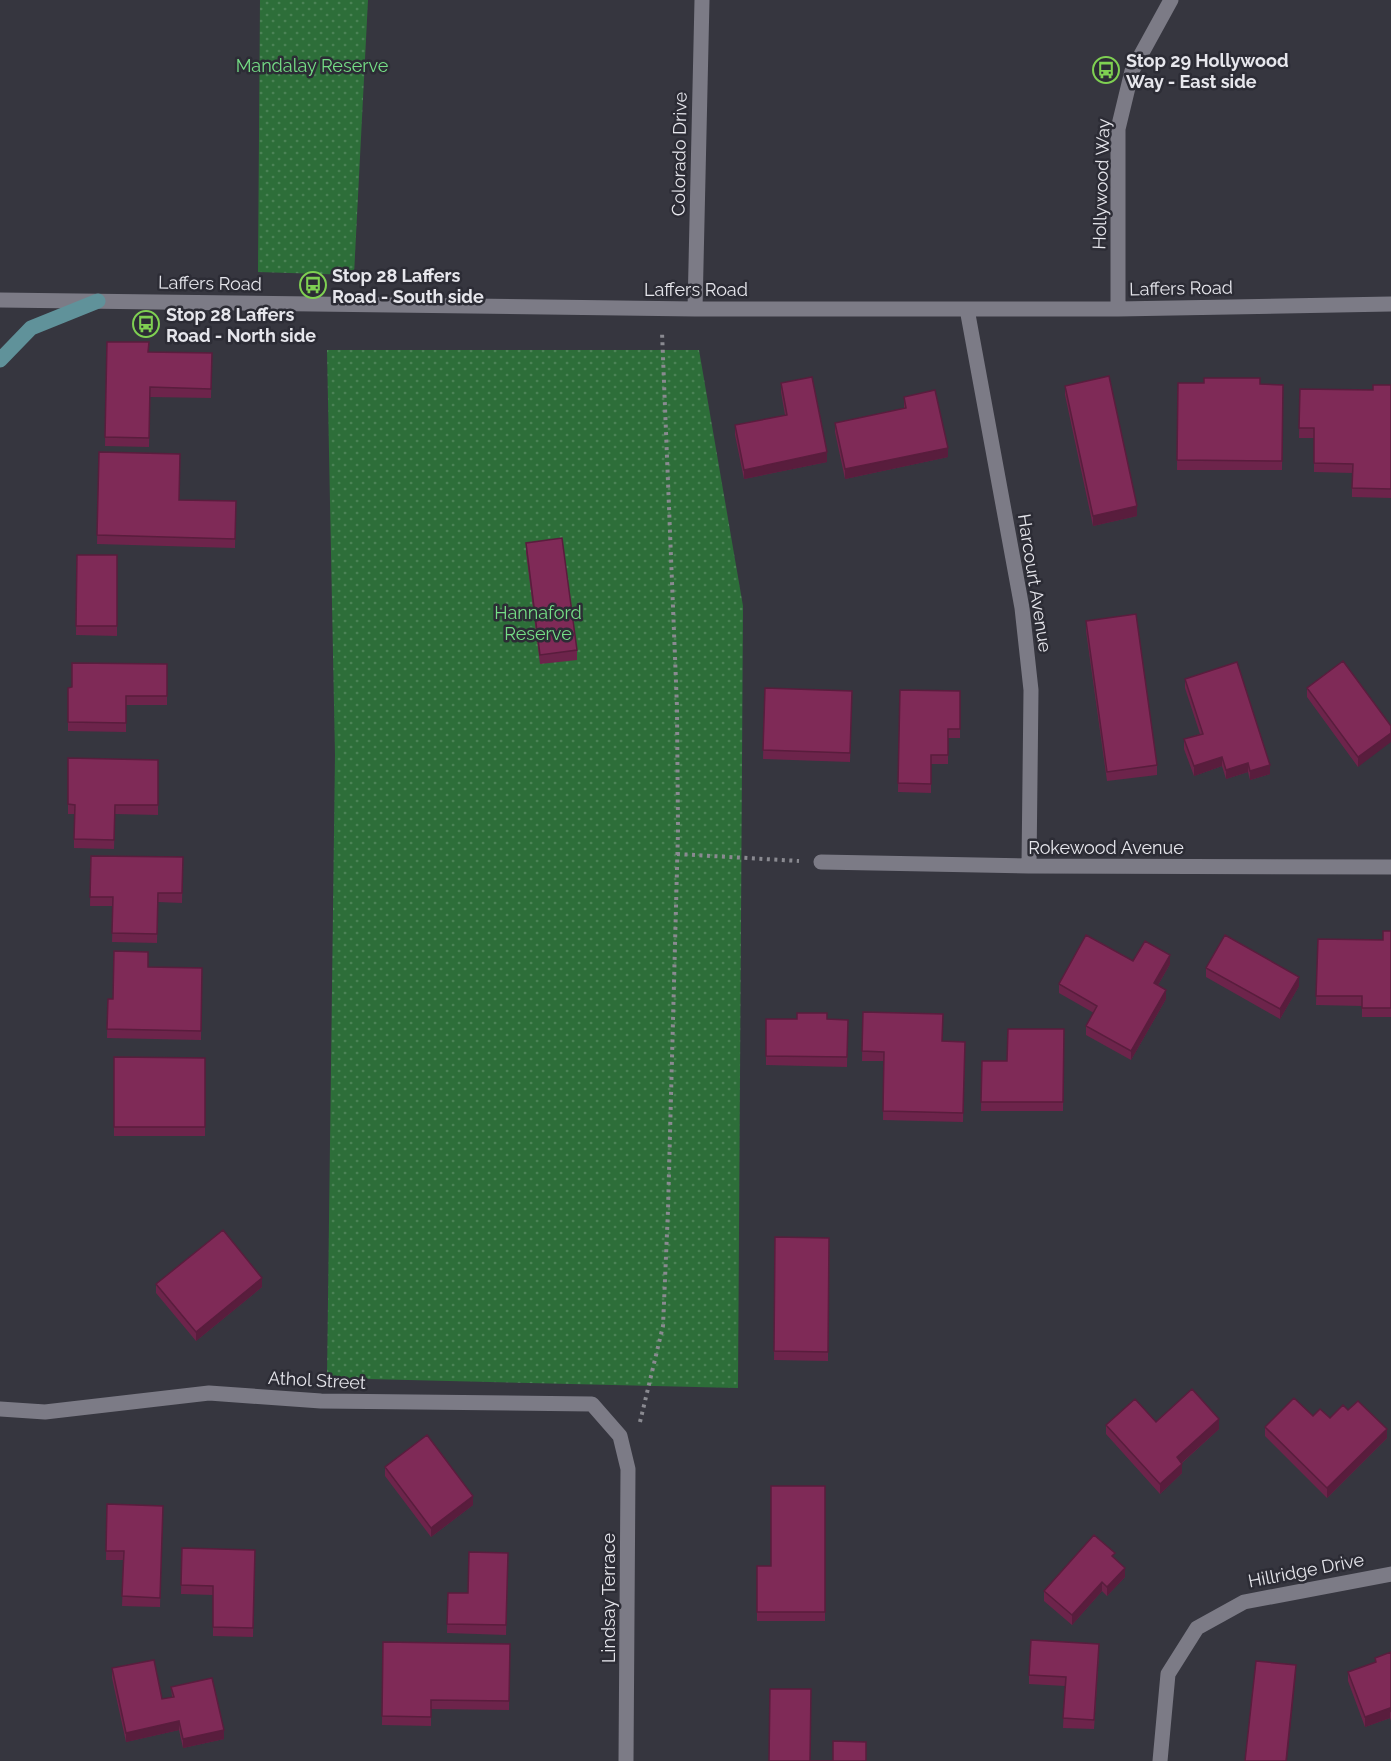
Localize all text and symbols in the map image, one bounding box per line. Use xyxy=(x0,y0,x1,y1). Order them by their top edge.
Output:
place label: Stop 29 Hollywood Way - East side xyxy=(1126,50,1289,92)
park label: Mandalay Reserve xyxy=(236,55,389,76)
bus stop icon: Stop 29 Hollywood Way - East side xyxy=(1091,55,1121,85)
street label: Colorado Drive xyxy=(667,91,691,216)
street label: Hollywood Way xyxy=(1088,118,1114,250)
place label: Stop 28 Laffers Road - South side xyxy=(332,265,484,307)
bus stop icon: Stop 28 Laffers Road - South side xyxy=(298,270,328,300)
street label: Laffers Road xyxy=(158,272,262,294)
street label: Laffers Road xyxy=(1129,277,1233,299)
street label: Laffers Road xyxy=(644,279,748,300)
place label: Stop 28 Laffers Road - North side xyxy=(166,304,316,346)
bus stop icon: Stop 28 Laffers Road - North side xyxy=(131,309,161,339)
street label: Harcourt Avenue xyxy=(1014,512,1056,654)
park label: Hannaford Reserve xyxy=(494,602,582,644)
street label: Rokewood Avenue xyxy=(1028,837,1184,858)
street label: Athol Street xyxy=(268,1367,366,1393)
street label: Lindsay Terrace xyxy=(598,1533,619,1663)
street label: Hillridge Drive xyxy=(1246,1548,1366,1592)

